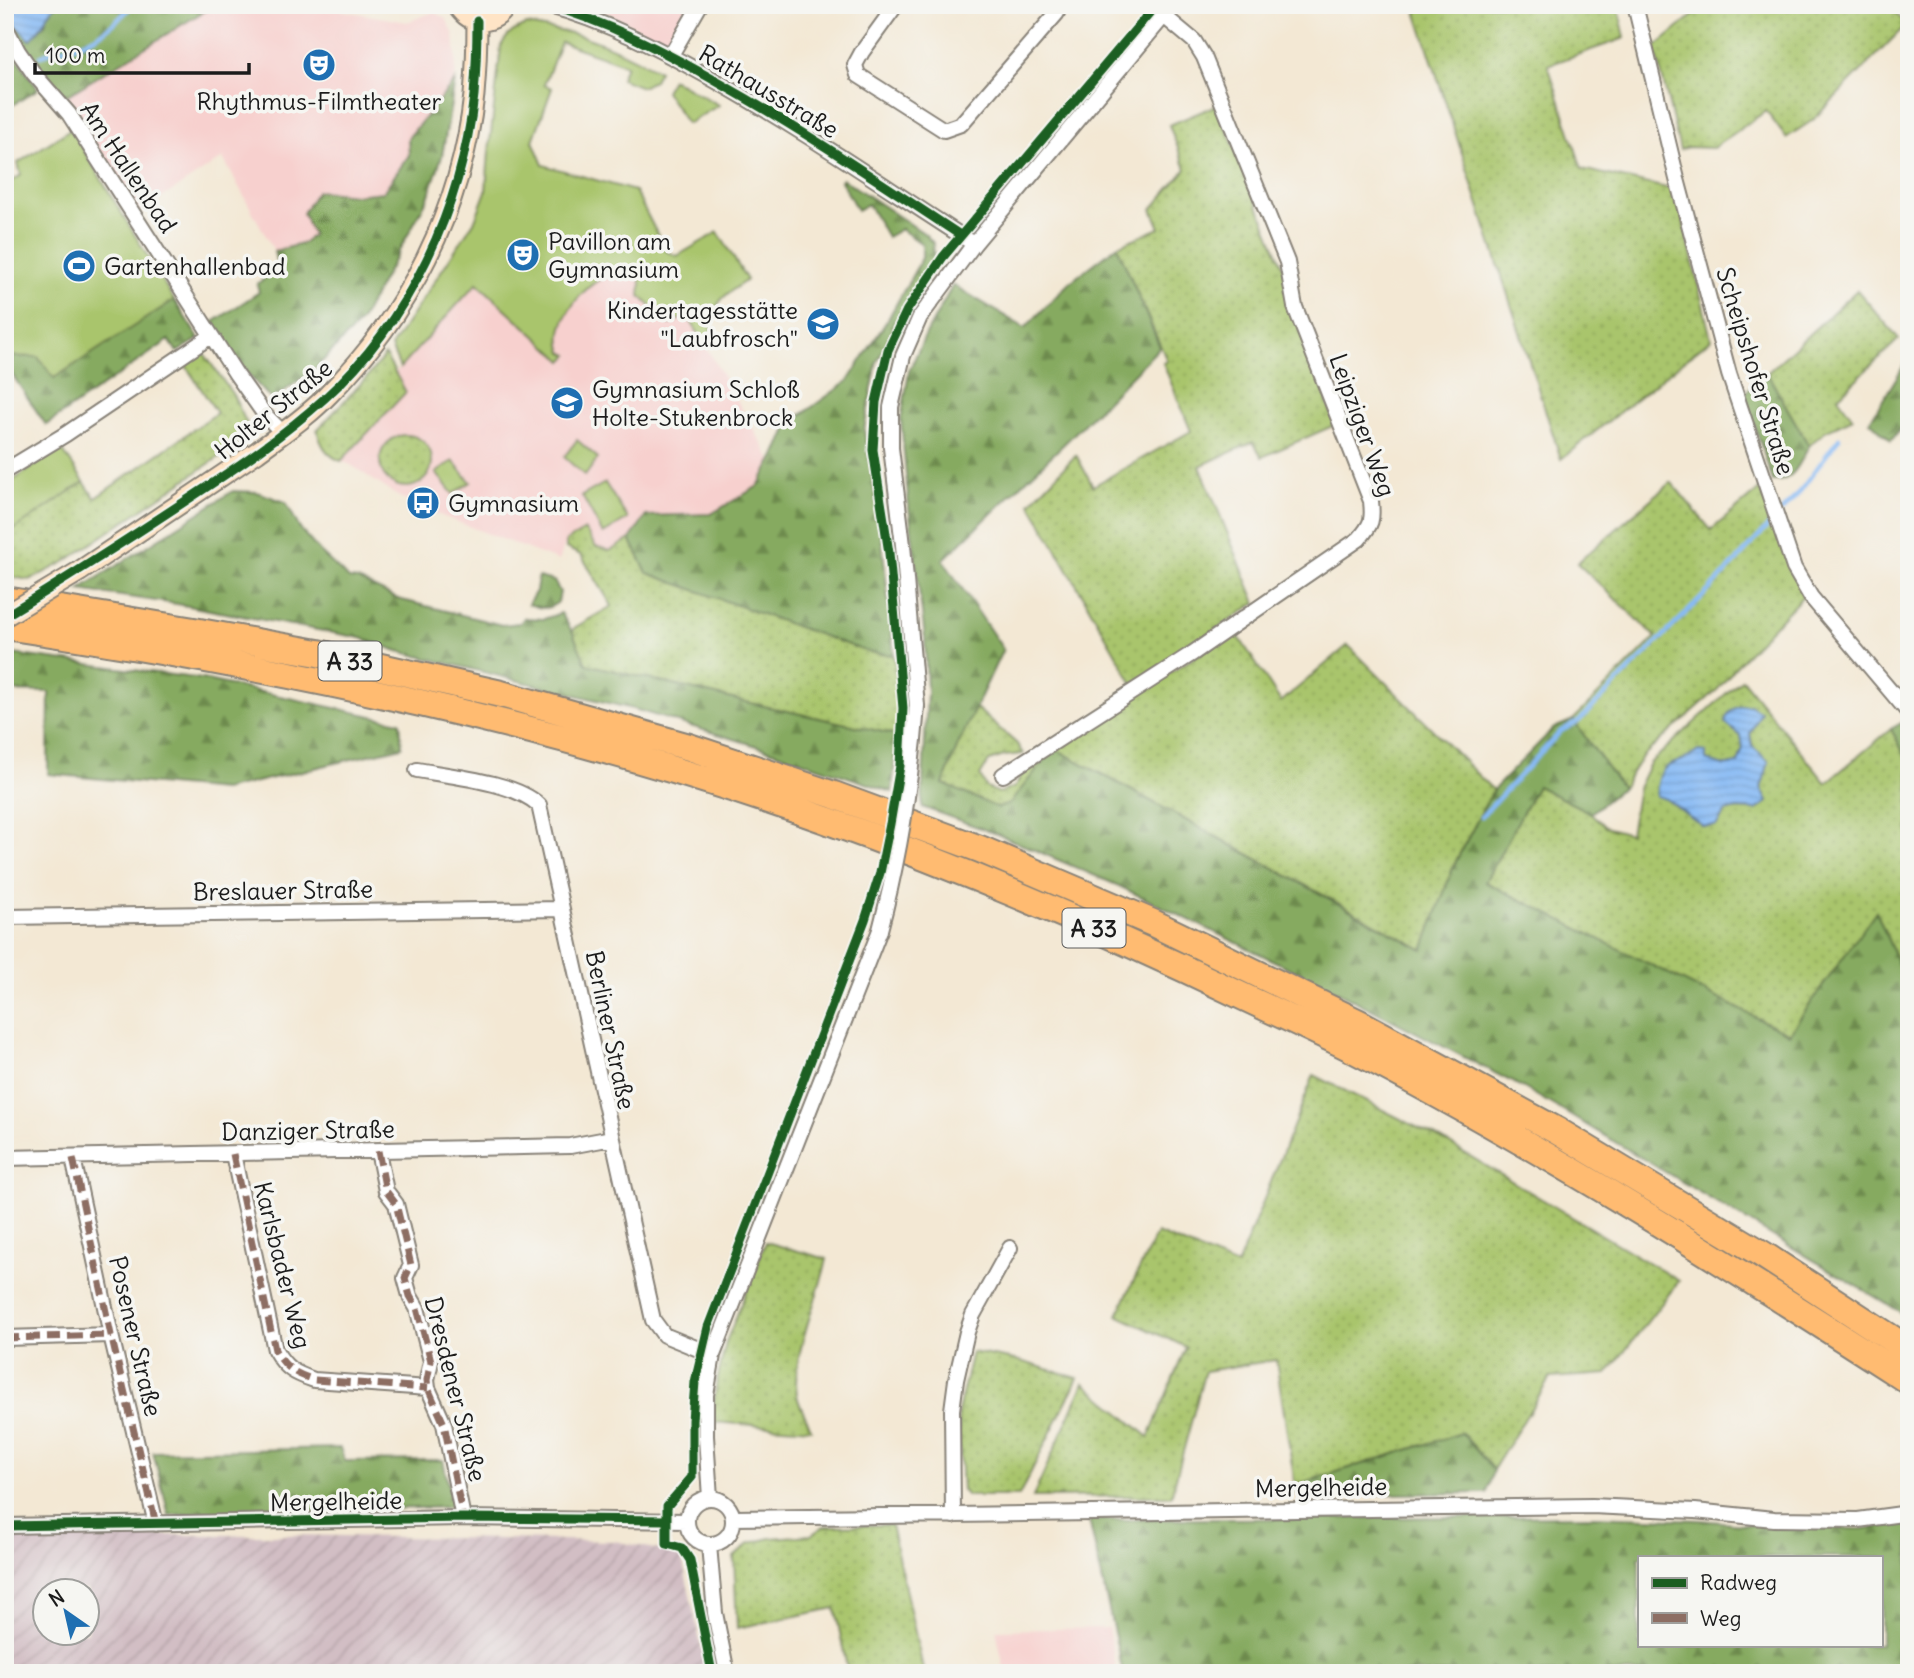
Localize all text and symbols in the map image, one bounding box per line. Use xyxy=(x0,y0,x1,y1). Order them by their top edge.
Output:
scale bar xyxy=(35,32,248,76)
street label: Rathausstraße xyxy=(694,38,844,144)
text: 100 m xyxy=(46,42,105,69)
theatre icon: Rhythmus-Filmtheater xyxy=(300,46,338,84)
place label: Rhythmus-Filmtheater xyxy=(197,86,442,116)
street label: Am Hallenbad xyxy=(74,96,184,238)
place label: Pavillon am Gymnasium xyxy=(548,226,679,284)
theatre icon: Pavillon am Gymnasium xyxy=(504,236,542,274)
sports icon: Gartenhallenbad xyxy=(60,247,98,285)
place label: Gartenhallenbad xyxy=(104,251,286,281)
street label: Scheipshofer Straße xyxy=(1710,264,1802,478)
place label: Kindertagesstätte "Laubfrosch" xyxy=(607,295,798,353)
school or university icon: Kindertagesstätte "Laubfrosch" xyxy=(804,305,842,343)
street label: Leipziger Weg xyxy=(1323,349,1403,501)
street label: Holter Straße xyxy=(208,352,338,466)
place label: Gymnasium Schloß Holte-Stukenbrock xyxy=(592,374,800,432)
school or university icon: Gymnasium Schloß Holte-Stukenbrock xyxy=(548,384,586,422)
bus stop icon: Gymnasium xyxy=(404,484,442,522)
place label: Gymnasium xyxy=(448,488,579,518)
road number: A 33 xyxy=(318,642,382,680)
street label: Breslauer Straße xyxy=(193,873,373,907)
road number: A 33 xyxy=(1062,909,1126,948)
street label: Berliner Straße xyxy=(580,948,642,1112)
street label: Danziger Straße xyxy=(221,1113,395,1147)
street label: Karlsbader Weg xyxy=(248,1178,318,1352)
street label: Posener Straße xyxy=(103,1253,169,1419)
street label: Dresdener Straße xyxy=(419,1293,493,1485)
street label: Mergelheide xyxy=(1254,1471,1388,1503)
street label: Mergelheide xyxy=(269,1485,403,1517)
legend xyxy=(1638,1556,1882,1646)
text: Radweg xyxy=(1700,1569,1777,1596)
north arrow xyxy=(32,1576,102,1646)
text: N xyxy=(44,1584,69,1612)
text: Weg xyxy=(1700,1605,1741,1632)

